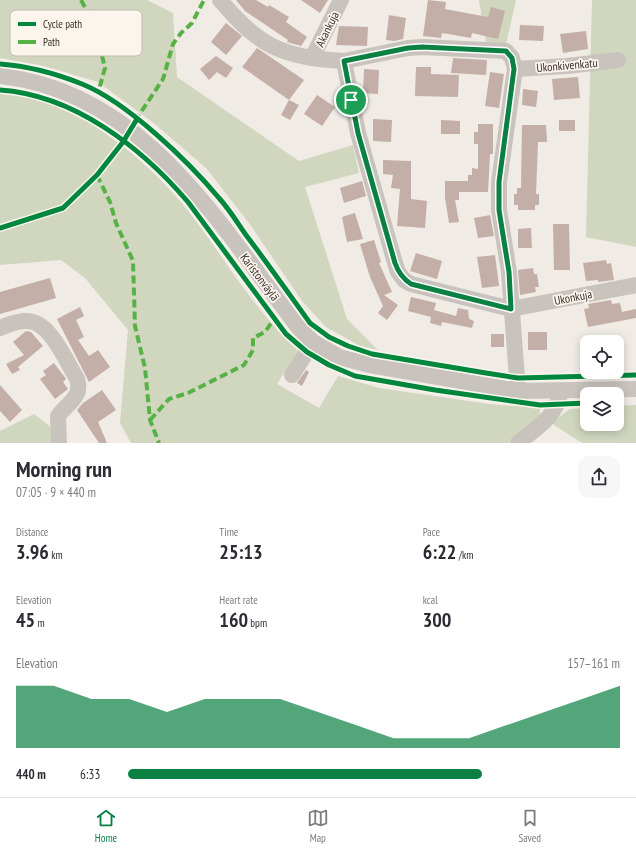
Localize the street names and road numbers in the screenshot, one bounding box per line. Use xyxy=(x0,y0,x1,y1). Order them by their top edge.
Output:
street label: Akankuja xyxy=(312,9,342,49)
street label: Ukonkivenkatu xyxy=(536,55,598,75)
street label: Karistonväylä xyxy=(237,250,283,304)
street label: Ukonkuja xyxy=(553,286,594,308)

